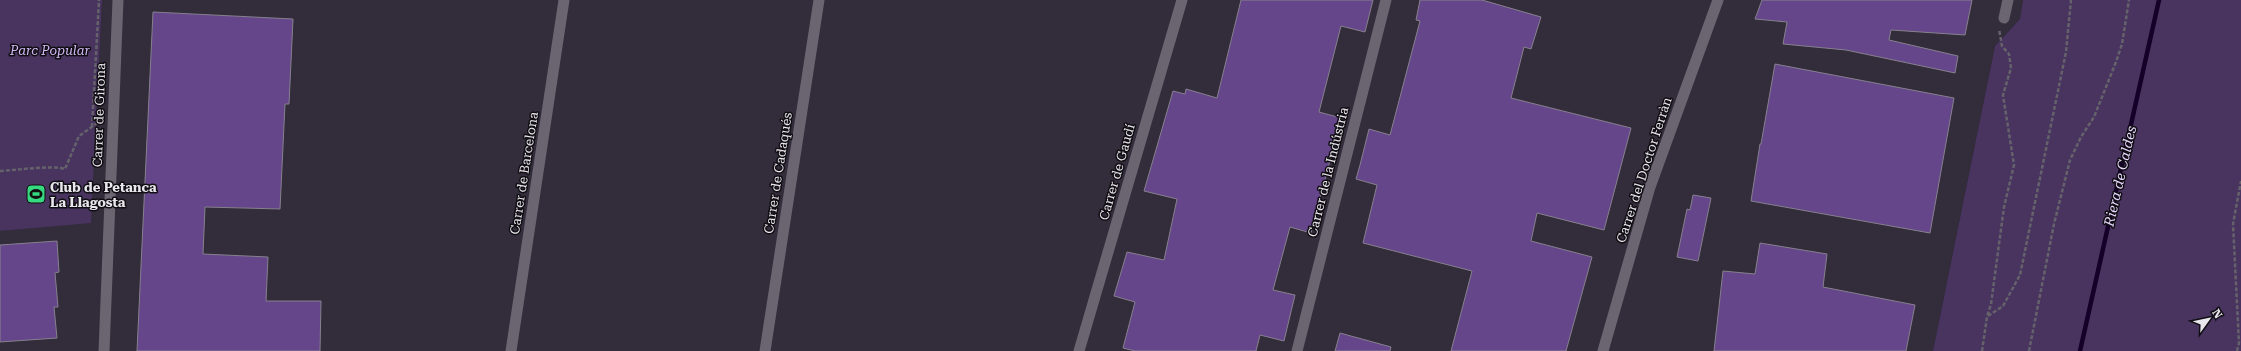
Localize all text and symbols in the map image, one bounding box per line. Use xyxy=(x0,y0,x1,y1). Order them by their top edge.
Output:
park label: Parc Popular xyxy=(9,43,91,58)
street label: Carrer de Girona xyxy=(90,63,108,167)
street label: Carrer del Doctor Ferràn xyxy=(1613,95,1675,245)
street label: Carrer de la Indústria xyxy=(1305,106,1351,238)
street label: Carrer de Barcelona xyxy=(507,111,541,235)
street label: Carrer de Cadaqués xyxy=(761,111,795,235)
street label: Carrer de Gaudí xyxy=(1096,122,1138,222)
water label: Riera de Caldes xyxy=(2100,124,2139,229)
place label: Club de Petanca La Llagosta xyxy=(50,180,157,210)
sports icon: Club de Petanca La Llagosta xyxy=(25,183,47,205)
north arrow xyxy=(2189,299,2229,339)
text: N xyxy=(2209,307,2225,321)

